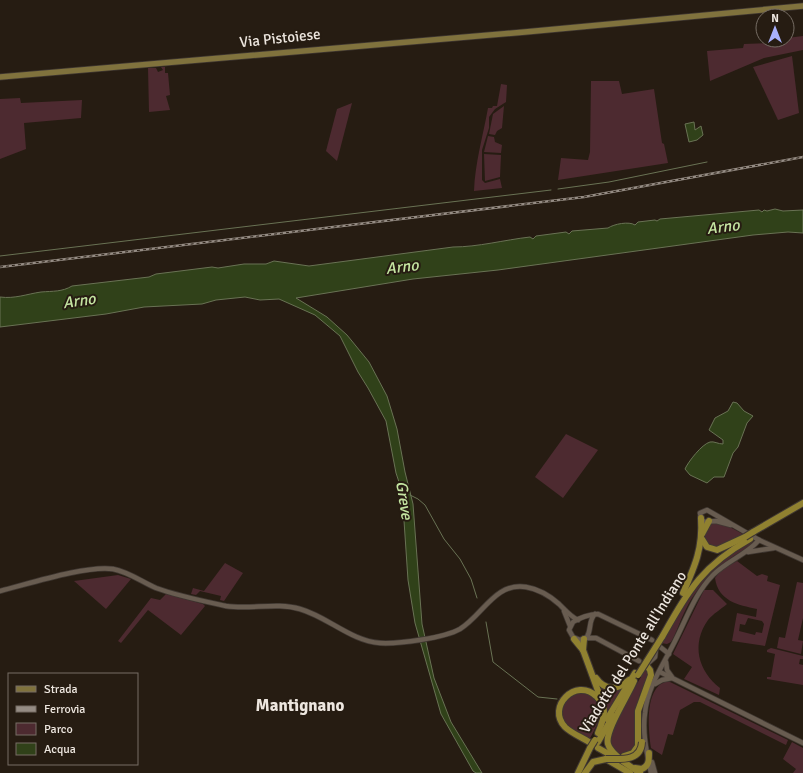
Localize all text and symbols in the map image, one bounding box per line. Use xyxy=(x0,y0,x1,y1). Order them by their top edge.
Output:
north arrow xyxy=(755,8,795,48)
text: N xyxy=(771,12,779,25)
street label: Via Pistoiese xyxy=(239,25,321,51)
water label: Arno xyxy=(706,215,741,239)
water label: Arno xyxy=(385,255,420,279)
water label: Arno xyxy=(62,289,97,313)
water label: Greve xyxy=(391,479,417,522)
street label: Viadotto del Ponte all'Indiano xyxy=(576,568,690,736)
legend xyxy=(8,673,138,765)
text: Strada xyxy=(44,682,78,697)
district label: Mantignano xyxy=(256,695,345,716)
text: Ferrovia xyxy=(44,702,85,717)
text: Parco xyxy=(44,722,73,737)
text: Acqua xyxy=(44,742,76,757)

